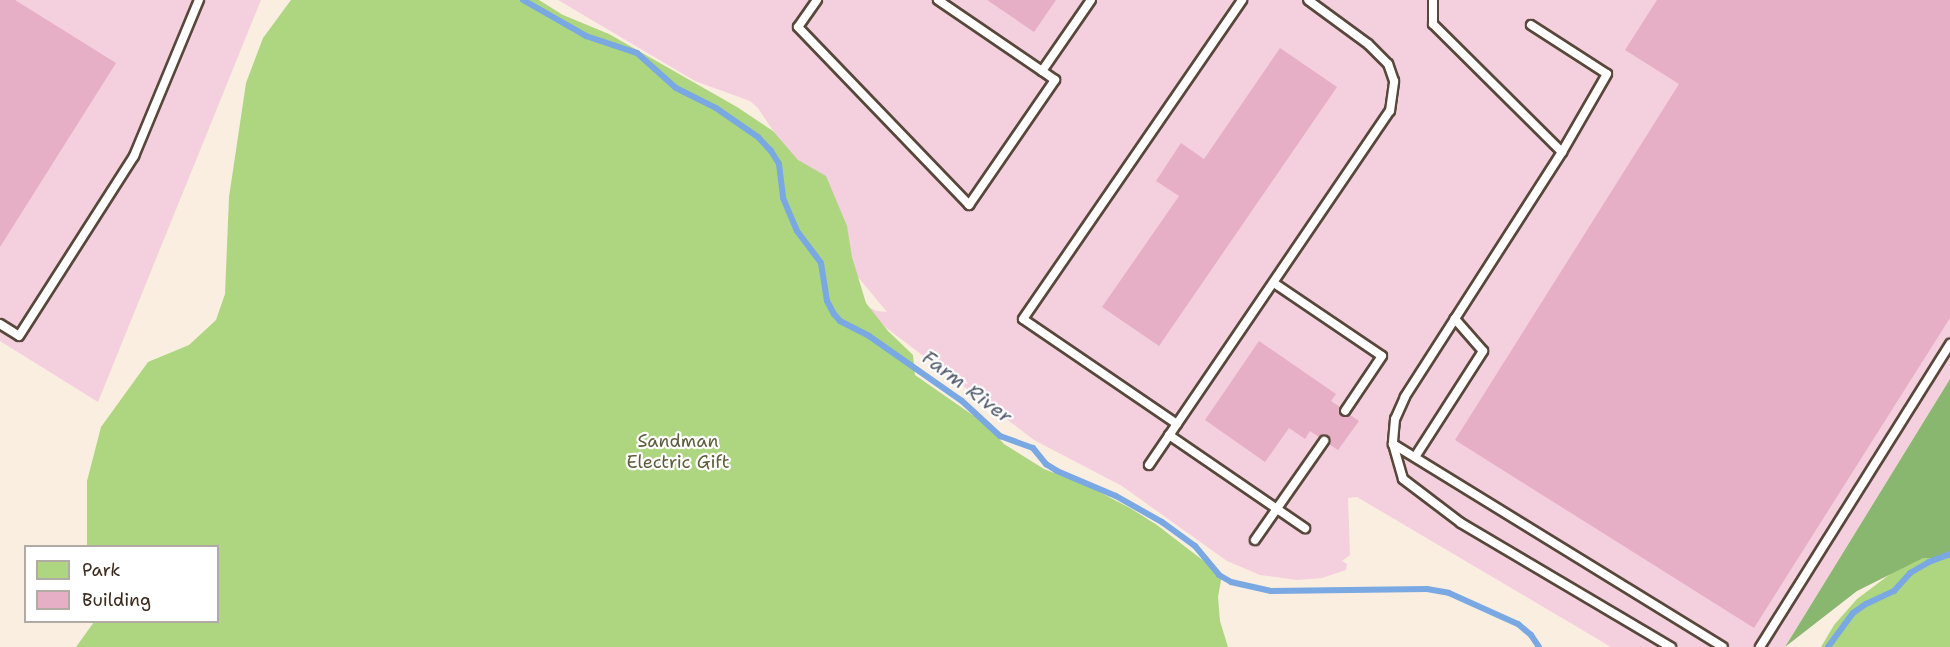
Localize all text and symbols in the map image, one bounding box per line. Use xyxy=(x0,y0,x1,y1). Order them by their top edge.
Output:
water label: Farm River xyxy=(917,345,1017,429)
park label: Sandman Electric Gift xyxy=(626,431,730,474)
legend xyxy=(24,545,219,623)
text: Park xyxy=(82,558,121,582)
text: Building xyxy=(82,588,151,612)

